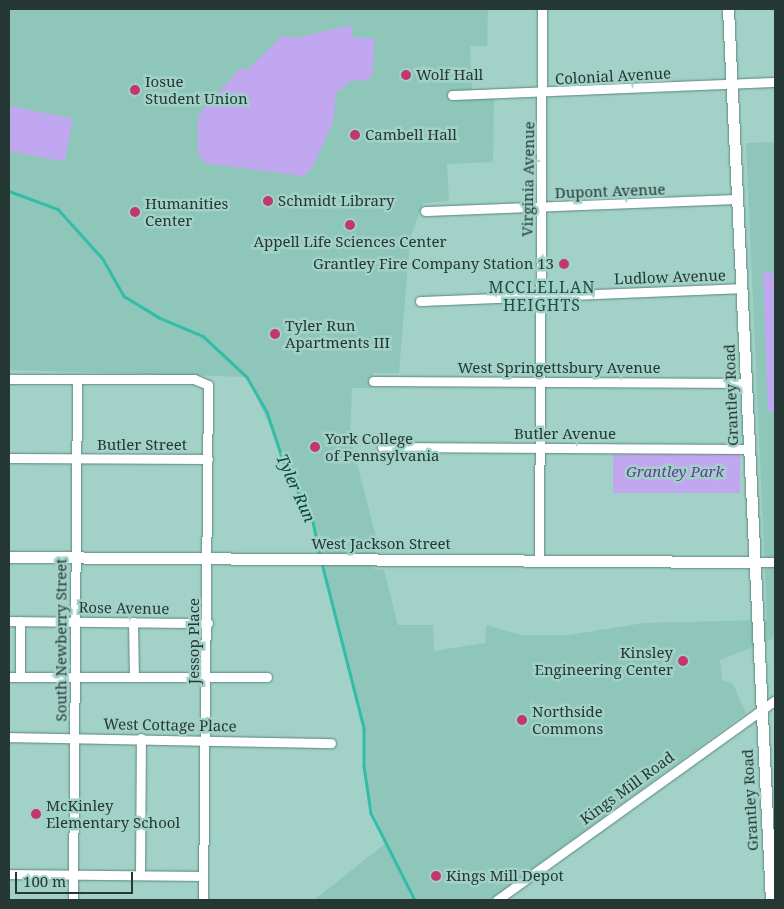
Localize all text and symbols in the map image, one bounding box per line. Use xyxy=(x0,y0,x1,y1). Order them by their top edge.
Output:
street label: Colonial Avenue xyxy=(554,64,672,88)
place label: Wolf Hall xyxy=(416,66,483,84)
marker: Wolf Hall xyxy=(400,69,412,81)
place label: Iosue Student Union xyxy=(145,72,248,107)
marker: Iosue Student Union xyxy=(129,84,141,96)
street label: Virginia Avenue xyxy=(518,121,538,237)
place label: Cambell Hall xyxy=(365,126,457,144)
marker: Cambell Hall xyxy=(349,129,361,141)
street label: Dupont Avenue xyxy=(554,180,666,202)
place label: Schmidt Library xyxy=(278,192,395,210)
place label: Humanities Center xyxy=(145,194,228,229)
marker: Schmidt Library xyxy=(262,195,274,207)
marker: Humanities Center xyxy=(129,206,141,218)
marker: Appell Life Sciences Center xyxy=(344,219,356,231)
place label: Appell Life Sciences Center xyxy=(253,233,447,251)
place label: Grantley Fire Company Station 13 xyxy=(313,255,554,273)
marker: Grantley Fire Company Station 13 xyxy=(558,258,570,270)
street label: Ludlow Avenue xyxy=(614,266,726,288)
district label: MCCLELLAN HEIGHTS xyxy=(487,277,597,315)
place label: Tyler Run Apartments III xyxy=(285,316,390,351)
marker: Tyler Run Apartments III xyxy=(269,328,281,340)
street label: Grantley Road xyxy=(720,344,742,446)
street label: West Springettsbury Avenue xyxy=(458,359,660,377)
street label: Butler Avenue xyxy=(514,425,616,443)
place label: York College of Pennsylvania xyxy=(325,429,439,464)
street label: Butler Street xyxy=(97,436,187,454)
marker: York College of Pennsylvania xyxy=(309,441,321,453)
water label: Tyler Run xyxy=(272,451,320,525)
park label: Grantley Park xyxy=(626,463,724,481)
street label: West Jackson Street xyxy=(311,535,451,553)
street label: South Newberry Street xyxy=(52,558,70,722)
street label: Rose Avenue xyxy=(78,598,170,618)
street label: Jessop Place xyxy=(185,598,203,684)
place label: Kinsley Engineering Center xyxy=(535,643,673,678)
marker: Kinsley Engineering Center xyxy=(677,655,689,667)
place label: Northside Commons xyxy=(532,702,603,737)
marker: Northside Commons xyxy=(516,714,528,726)
street label: West Cottage Place xyxy=(103,715,237,735)
street label: Kings Mill Road xyxy=(576,748,678,828)
street label: Grantley Road xyxy=(738,749,762,851)
place label: McKinley Elementary School xyxy=(46,796,180,831)
marker: McKinley Elementary School xyxy=(30,808,42,820)
scale bar xyxy=(18,862,135,894)
place label: Kings Mill Depot xyxy=(446,867,564,885)
marker: Kings Mill Depot xyxy=(430,870,442,882)
text: 100 m xyxy=(23,871,66,891)

